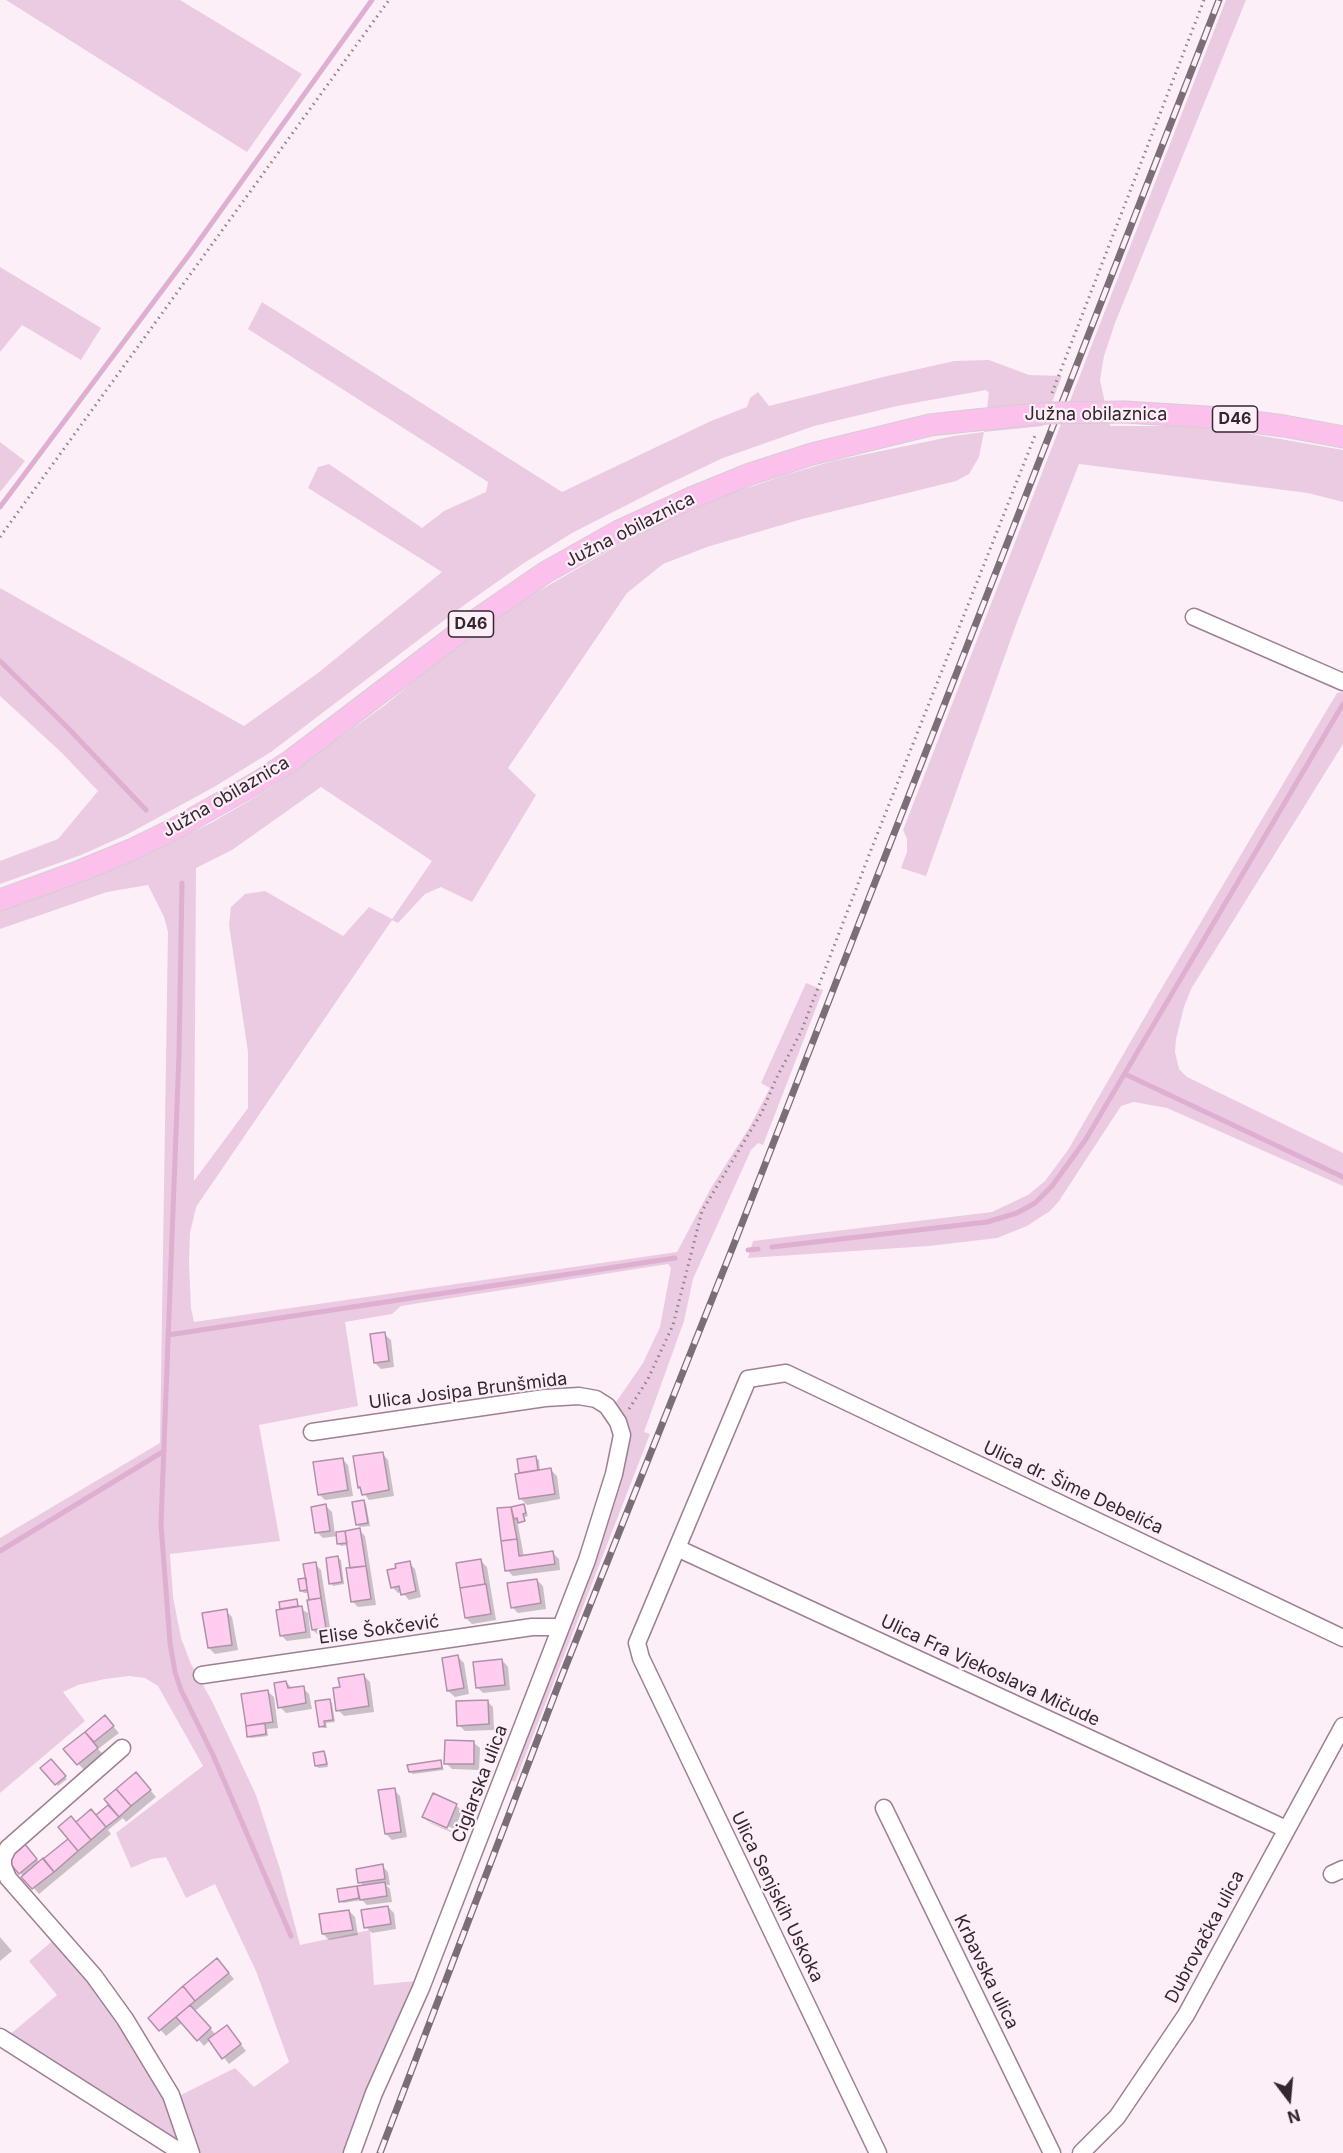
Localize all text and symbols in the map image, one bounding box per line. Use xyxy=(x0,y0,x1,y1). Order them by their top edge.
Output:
street label: Južna obilaznica xyxy=(1025,404,1167,426)
road number: D46 xyxy=(1212,406,1258,432)
street label: Južna obilaznica xyxy=(561,488,699,572)
road number: D46 xyxy=(448,611,494,637)
street label: Južna obilaznica xyxy=(159,752,293,842)
street label: Ulica Josipa Brunšmida xyxy=(368,1368,568,1414)
street label: Ulica dr. Šime Debelića xyxy=(980,1437,1166,1539)
street label: Elise Šokčević xyxy=(317,1611,441,1649)
street label: Ulica Fra Vjekoslava Mičude xyxy=(877,1611,1103,1731)
street label: Ciglarska ulica xyxy=(448,1722,512,1846)
street label: Ulica Senjskih Uskoka xyxy=(726,1808,828,1986)
street label: Dubrovačka ulica xyxy=(1161,1867,1249,2007)
street label: Krbavska ulica xyxy=(949,1911,1023,2033)
north arrow xyxy=(1259,2069,1319,2129)
text: N xyxy=(1285,2105,1303,2128)

